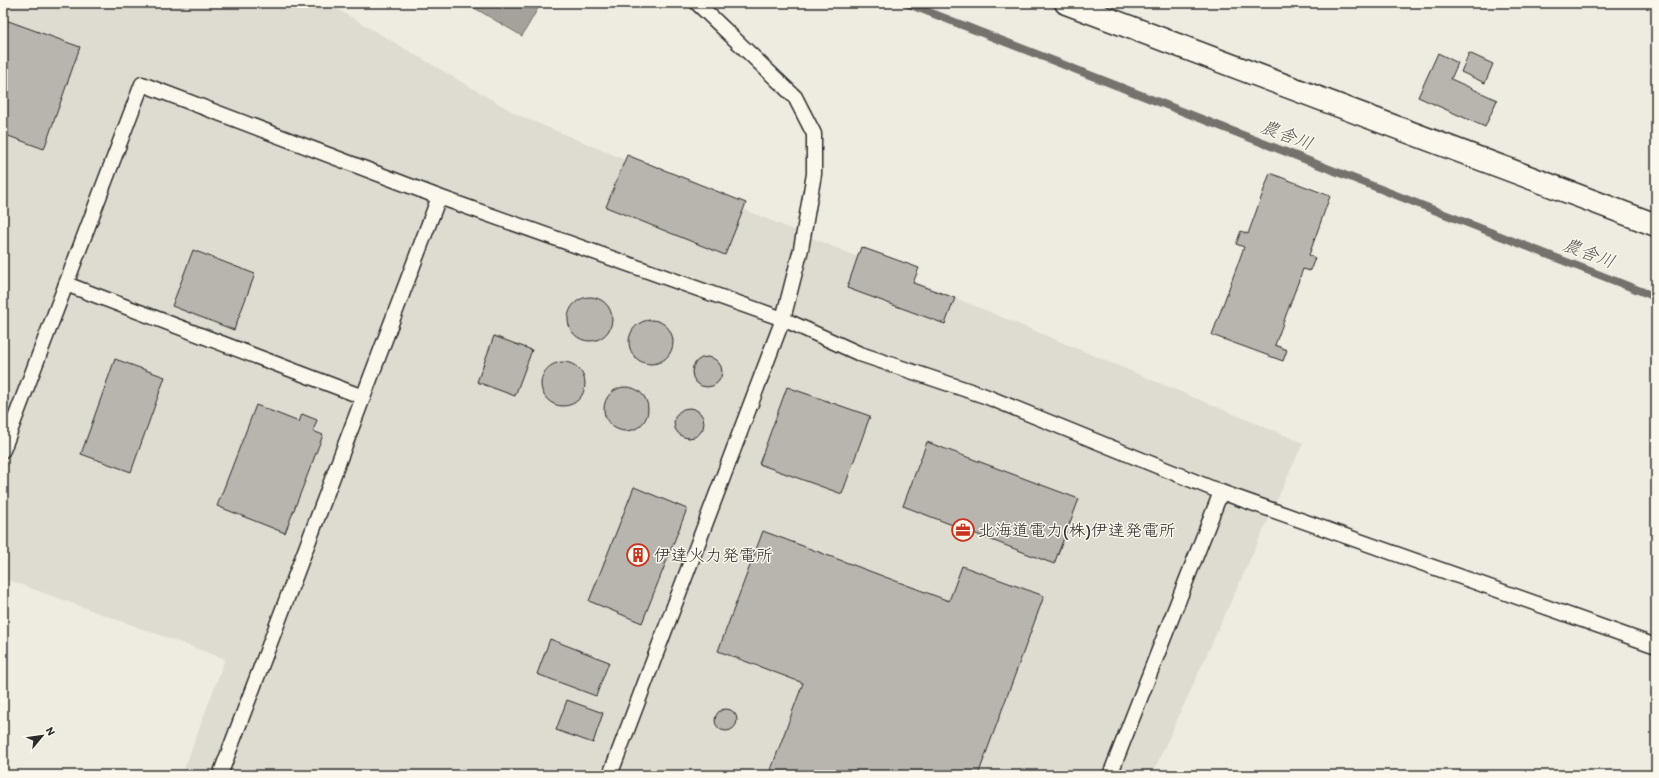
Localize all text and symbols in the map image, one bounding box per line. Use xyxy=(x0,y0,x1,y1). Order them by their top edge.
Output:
water label: 農舎川 xyxy=(1258,115,1316,155)
water label: 農舎川 xyxy=(1560,233,1618,273)
office icon: 北海道電力(株)伊達発電所 xyxy=(950,517,976,543)
place label: 北海道電力(株)伊達発電所 xyxy=(978,520,1176,540)
building icon: 伊達火力発電所 xyxy=(625,542,651,568)
place label: 伊達火力発電所 xyxy=(654,545,773,565)
north arrow xyxy=(22,716,62,756)
text: N xyxy=(43,725,58,738)

